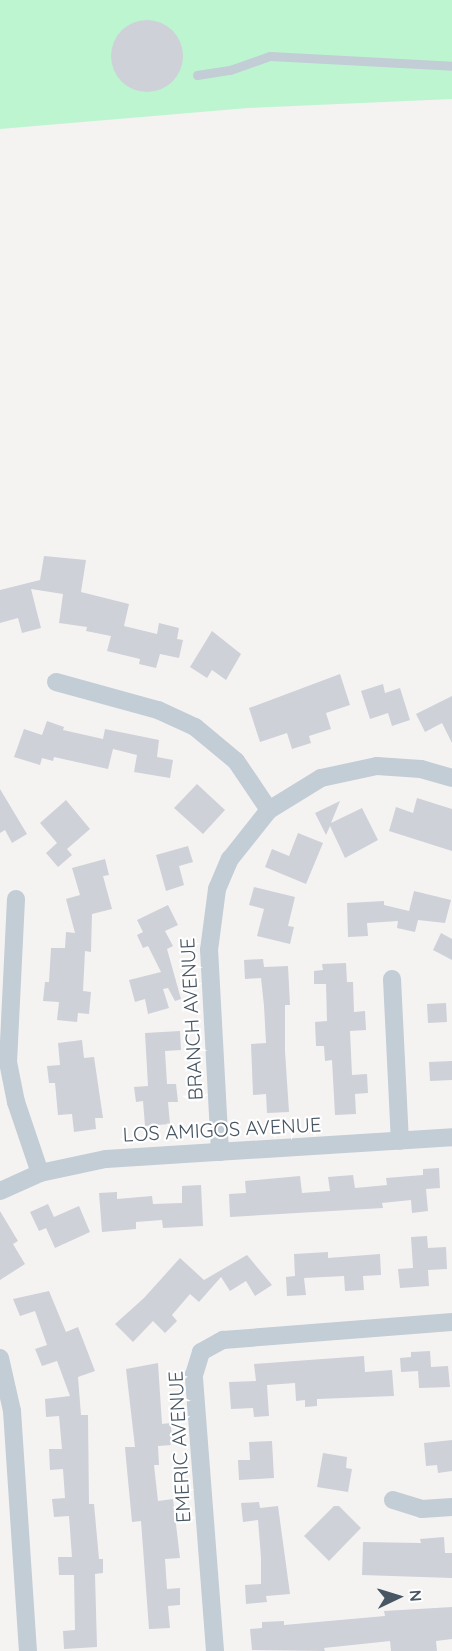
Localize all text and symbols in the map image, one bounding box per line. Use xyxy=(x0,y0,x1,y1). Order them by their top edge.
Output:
street label: BRANCH AVENUE xyxy=(175,937,207,1101)
street label: LOS AMIGOS AVENUE xyxy=(122,1112,322,1146)
street label: EMERIC AVENUE xyxy=(163,1370,195,1524)
north arrow xyxy=(368,1567,428,1627)
text: N xyxy=(406,1589,426,1602)

